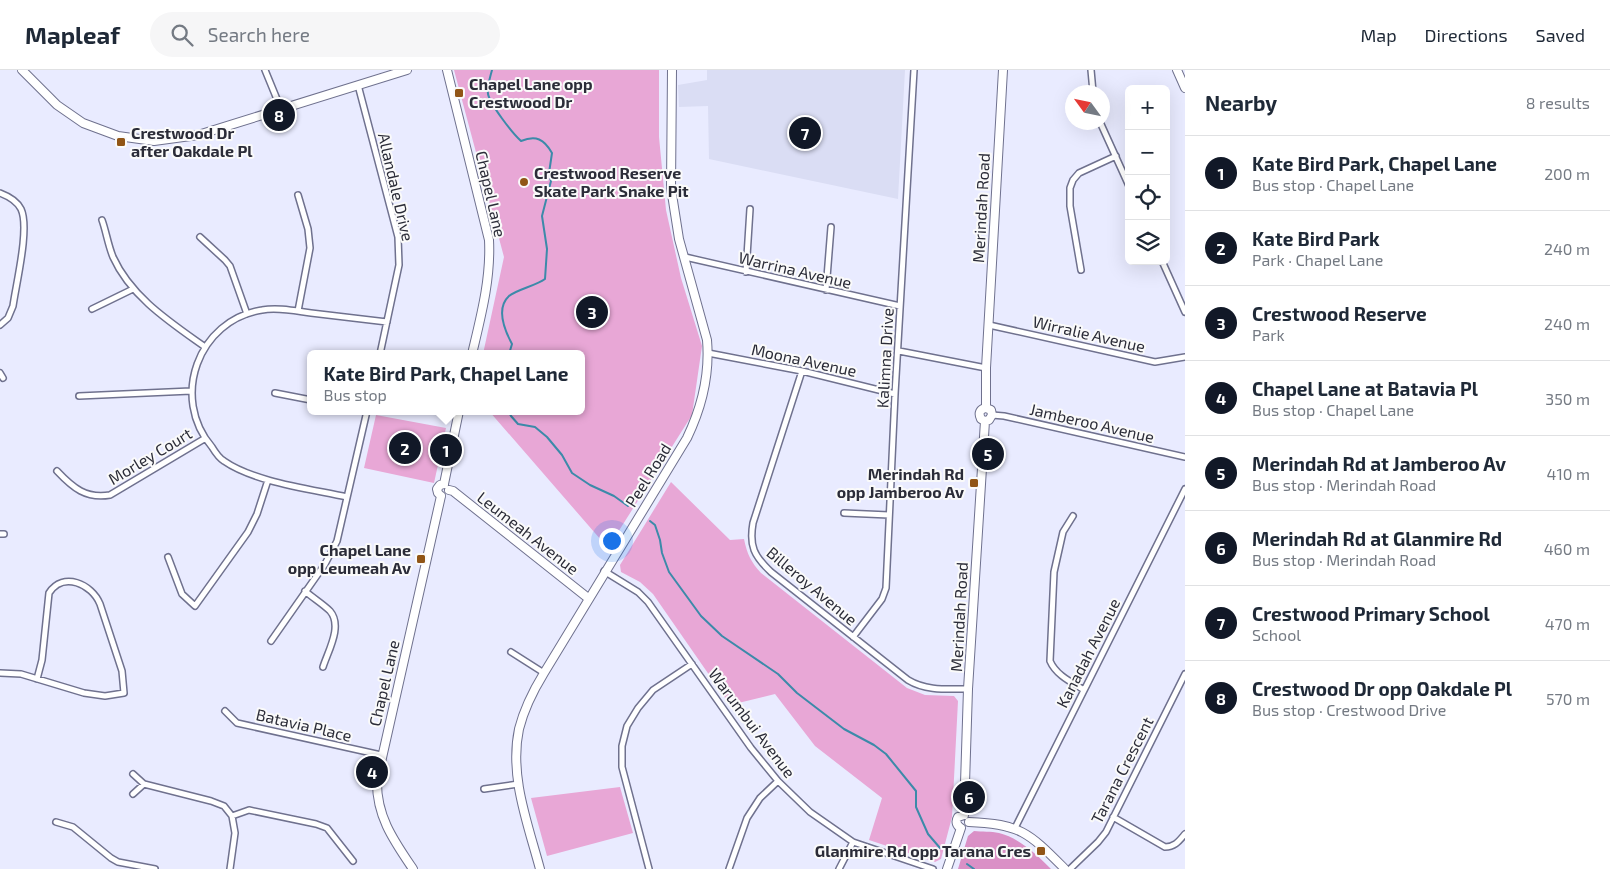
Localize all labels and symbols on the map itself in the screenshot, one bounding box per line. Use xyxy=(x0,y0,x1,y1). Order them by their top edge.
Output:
place label: Chapel Lane opp Crestwood Dr xyxy=(469,74,593,111)
north arrow xyxy=(1065,85,1110,130)
marker: Chapel Lane opp Crestwood Dr xyxy=(453,87,465,99)
pin: 8 xyxy=(263,96,295,134)
pin: 7 xyxy=(789,114,821,152)
place label: Crestwood Dr after Oakdale Pl xyxy=(131,123,253,160)
street label: Allandale Drive xyxy=(375,131,418,243)
marker: Crestwood Dr after Oakdale Pl xyxy=(115,136,127,148)
street label: Chapel Lane xyxy=(472,149,511,239)
street label: Merindah Road xyxy=(968,153,993,263)
place label: Crestwood Reserve Skate Park Snake Pit xyxy=(534,163,689,200)
marker: Crestwood Reserve Skate Park Snake Pit xyxy=(518,176,530,188)
street label: Warrina Avenue xyxy=(737,247,853,292)
pin: 3 xyxy=(576,293,608,331)
street label: Kalimna Drive xyxy=(872,307,897,409)
street label: Wirralie Avenue xyxy=(1031,311,1147,356)
street label: Moona Avenue xyxy=(750,339,858,380)
street label: Jamberoo Avenue xyxy=(1028,399,1156,446)
street label: Morley Court xyxy=(104,423,195,488)
pin: 2 xyxy=(389,429,421,467)
pin: 1 xyxy=(430,431,462,469)
pin: 5 xyxy=(972,435,1004,473)
street label: Peel Road xyxy=(621,439,675,510)
place label: Merindah Rd opp Jamberoo Av xyxy=(837,464,964,501)
marker: Merindah Rd opp Jamberoo Av xyxy=(968,477,980,489)
street label: Leumeah Avenue xyxy=(474,487,583,578)
your location xyxy=(599,528,625,554)
place label: Chapel Lane opp Leumeah Av xyxy=(288,540,411,577)
street label: Billeroy Avenue xyxy=(763,542,861,629)
marker: Chapel Lane opp Leumeah Av xyxy=(415,553,427,565)
street label: Merindah Road xyxy=(946,562,971,672)
street label: Kanadah Avenue xyxy=(1052,595,1123,711)
street label: Chapel Lane xyxy=(364,638,403,728)
street label: Warumbui Avenue xyxy=(705,664,800,781)
street label: Batavia Place xyxy=(254,704,354,745)
street label: Tarana Crescent xyxy=(1086,713,1157,826)
pin: 4 xyxy=(356,753,388,791)
pin: 6 xyxy=(953,778,985,816)
place label: Glanmire Rd opp Tarana Cres xyxy=(815,841,1031,860)
marker: Glanmire Rd opp Tarana Cres xyxy=(1035,845,1047,857)

